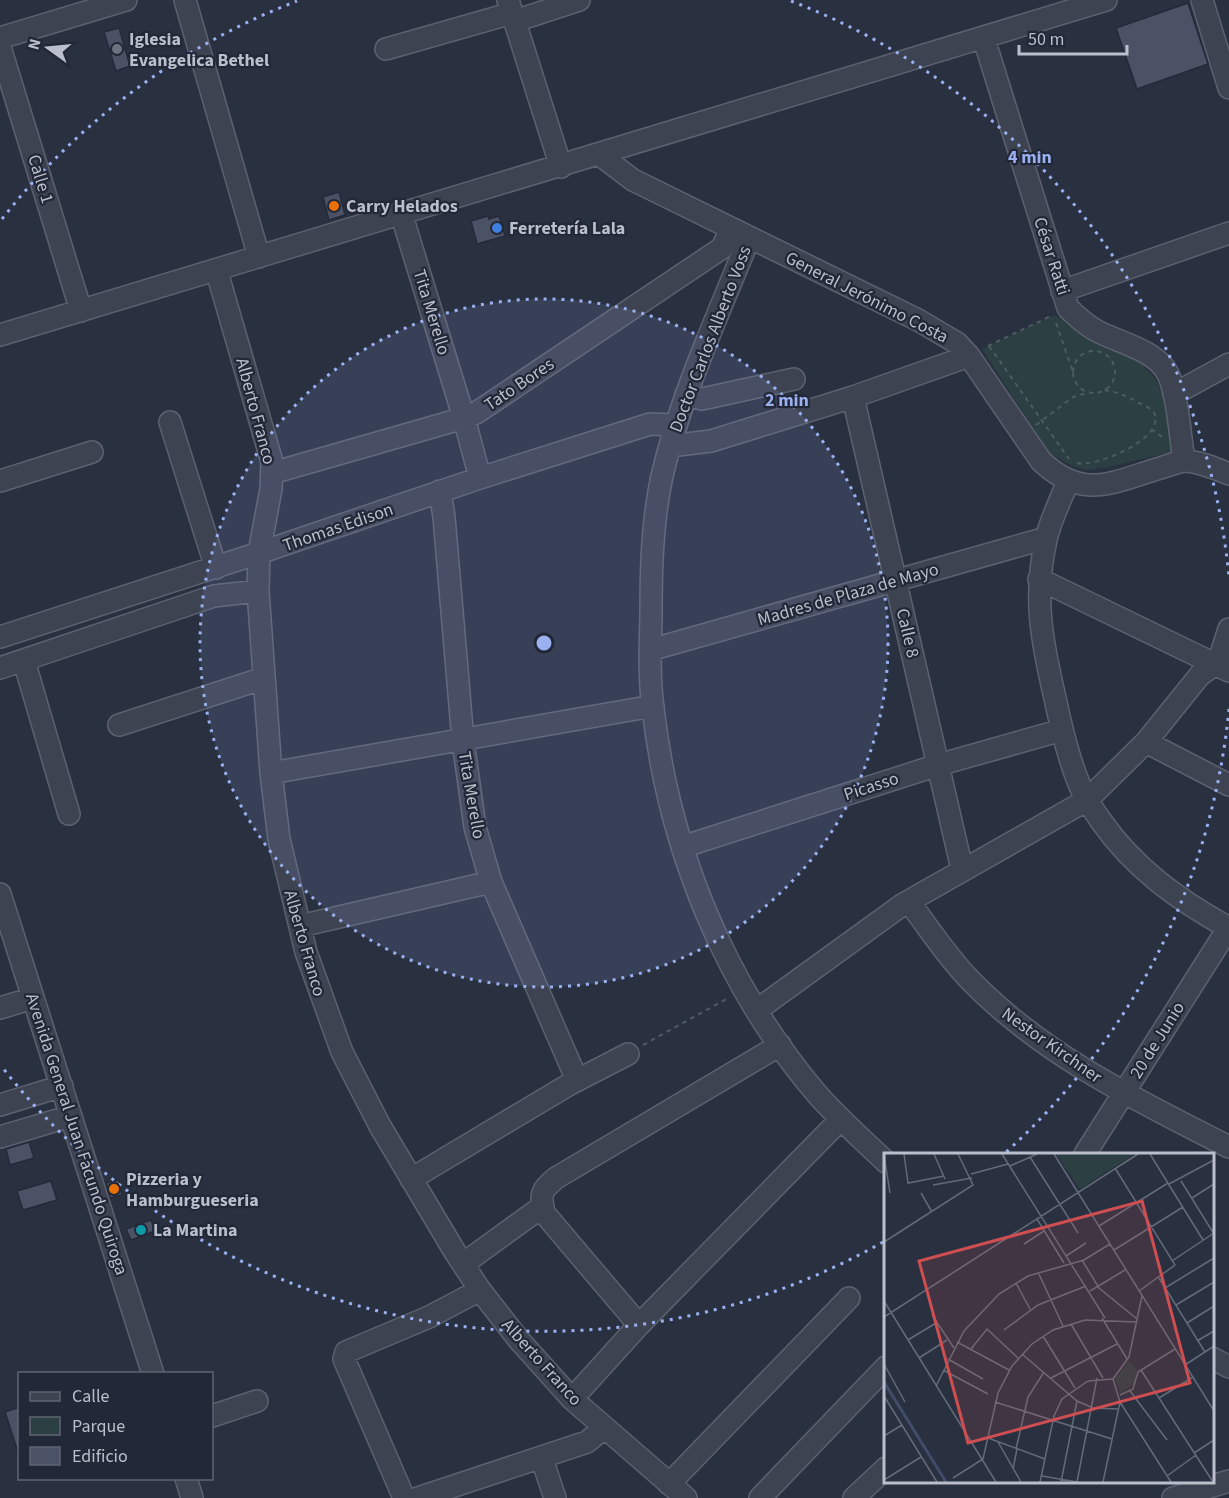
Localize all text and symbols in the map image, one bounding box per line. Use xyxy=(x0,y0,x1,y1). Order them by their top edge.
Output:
north arrow xyxy=(18,18,78,78)
scale bar xyxy=(1019,18,1127,56)
place label: Iglesia Evangelica Bethel xyxy=(129,27,269,73)
text: 50 m xyxy=(1028,27,1064,52)
text: N xyxy=(22,36,46,52)
marker: Iglesia Evangelica Bethel xyxy=(110,42,124,56)
text: 4 min xyxy=(1008,145,1052,170)
street label: Calle 1 xyxy=(21,152,60,207)
place label: Carry Helados xyxy=(346,194,458,219)
marker: Carry Helados xyxy=(327,199,341,213)
street label: César Ratti xyxy=(1027,214,1076,298)
place label: Ferretería Lala xyxy=(509,216,625,241)
marker: Ferretería Lala xyxy=(490,221,504,235)
street label: Doctor Carlos Alberto Voss xyxy=(663,242,758,436)
street label: General Jerónimo Costa xyxy=(781,246,953,349)
street label: Tita Merello xyxy=(407,266,456,358)
street label: Tato Bores xyxy=(479,352,559,417)
street label: Alberto Franco xyxy=(229,355,282,467)
text: 2 min xyxy=(765,388,809,413)
street label: Thomas Edison xyxy=(280,497,397,558)
street label: Madres de Plaza de Mayo xyxy=(755,557,942,632)
street label: Calle 8 xyxy=(890,606,925,660)
centre of rings xyxy=(534,633,554,653)
street label: Tita Merello xyxy=(452,749,491,841)
street label: Picasso xyxy=(840,766,902,807)
street label: Alberto Franco xyxy=(277,887,332,999)
street label: Avenida General Juan Facundo Quiroga xyxy=(19,990,134,1278)
street label: 20 de Junio xyxy=(1124,997,1191,1084)
street label: Nestor Kirchner xyxy=(997,1002,1107,1090)
inset map xyxy=(884,1153,1214,1483)
place label: Pizzeria y Hamburgueseria xyxy=(126,1167,259,1213)
marker: Pizzeria y Hamburgueseria xyxy=(107,1182,121,1196)
place label: La Martina xyxy=(153,1218,237,1243)
marker: La Martina xyxy=(134,1223,148,1237)
street label: Alberto Franco xyxy=(496,1313,588,1411)
legend xyxy=(18,1372,213,1480)
text: Calle xyxy=(72,1384,110,1409)
text: Parque xyxy=(72,1414,125,1439)
text: Edificio xyxy=(72,1444,128,1469)

